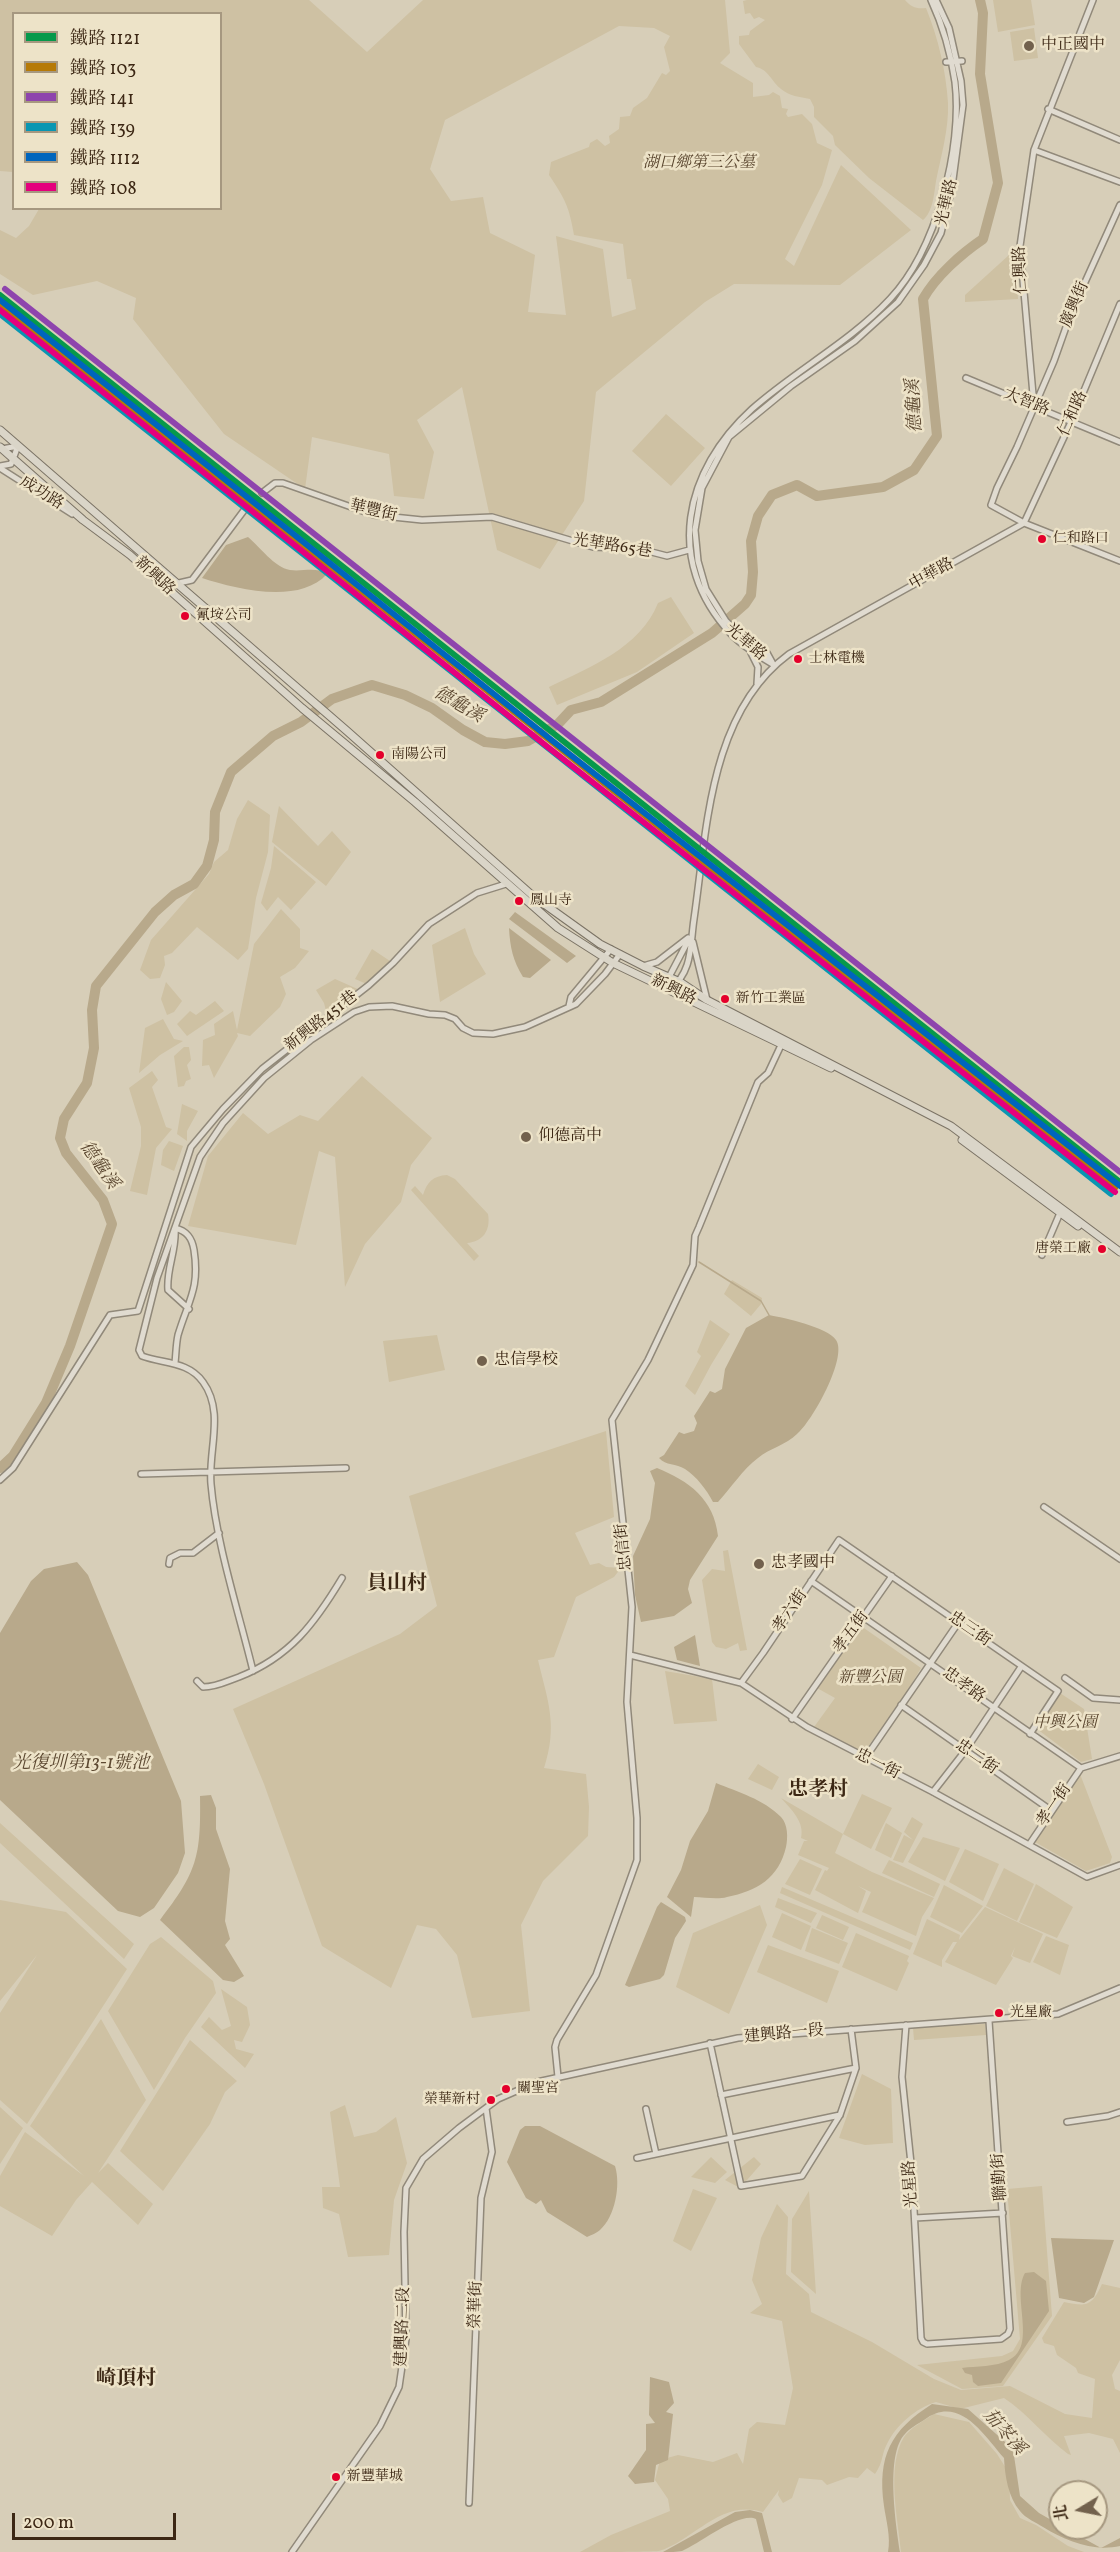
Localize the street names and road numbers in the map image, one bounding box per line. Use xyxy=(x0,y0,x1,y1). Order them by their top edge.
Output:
street label: 光華路 xyxy=(933,177,963,229)
street label: 仁興路 xyxy=(1011,246,1033,294)
street label: 廣興街 xyxy=(1058,279,1094,331)
street label: 大智路 xyxy=(1000,385,1052,421)
street label: 仁和路 xyxy=(1055,388,1093,440)
street label: 成功路 xyxy=(16,473,66,515)
street label: 華豐街 xyxy=(347,497,399,527)
street label: 光華路65巷 xyxy=(571,531,653,563)
street label: 新興路 xyxy=(130,554,178,600)
street label: 中華路 xyxy=(906,555,958,595)
street label: 光華路 xyxy=(720,620,770,666)
street label: 新興路 xyxy=(647,972,699,1010)
street label: 新興路451巷 xyxy=(282,988,362,1056)
street label: 忠信街 xyxy=(613,1522,637,1572)
street label: 孝六街 xyxy=(770,1587,812,1637)
street label: 孝五街 xyxy=(830,1608,874,1658)
street label: 忠三街 xyxy=(944,1608,994,1652)
street label: 忠孝路 xyxy=(938,1664,988,1708)
street label: 忠二街 xyxy=(951,1736,1001,1780)
street label: 忠一街 xyxy=(851,1746,903,1784)
street label: 孝一街 xyxy=(1034,1781,1076,1831)
street label: 建興路一段 xyxy=(743,2022,825,2048)
street label: 聯勤街 xyxy=(990,2152,1012,2202)
street label: 光星路 xyxy=(901,2159,923,2209)
street label: 榮華街 xyxy=(467,2281,487,2329)
street label: 建興路二段 xyxy=(393,2287,415,2367)

